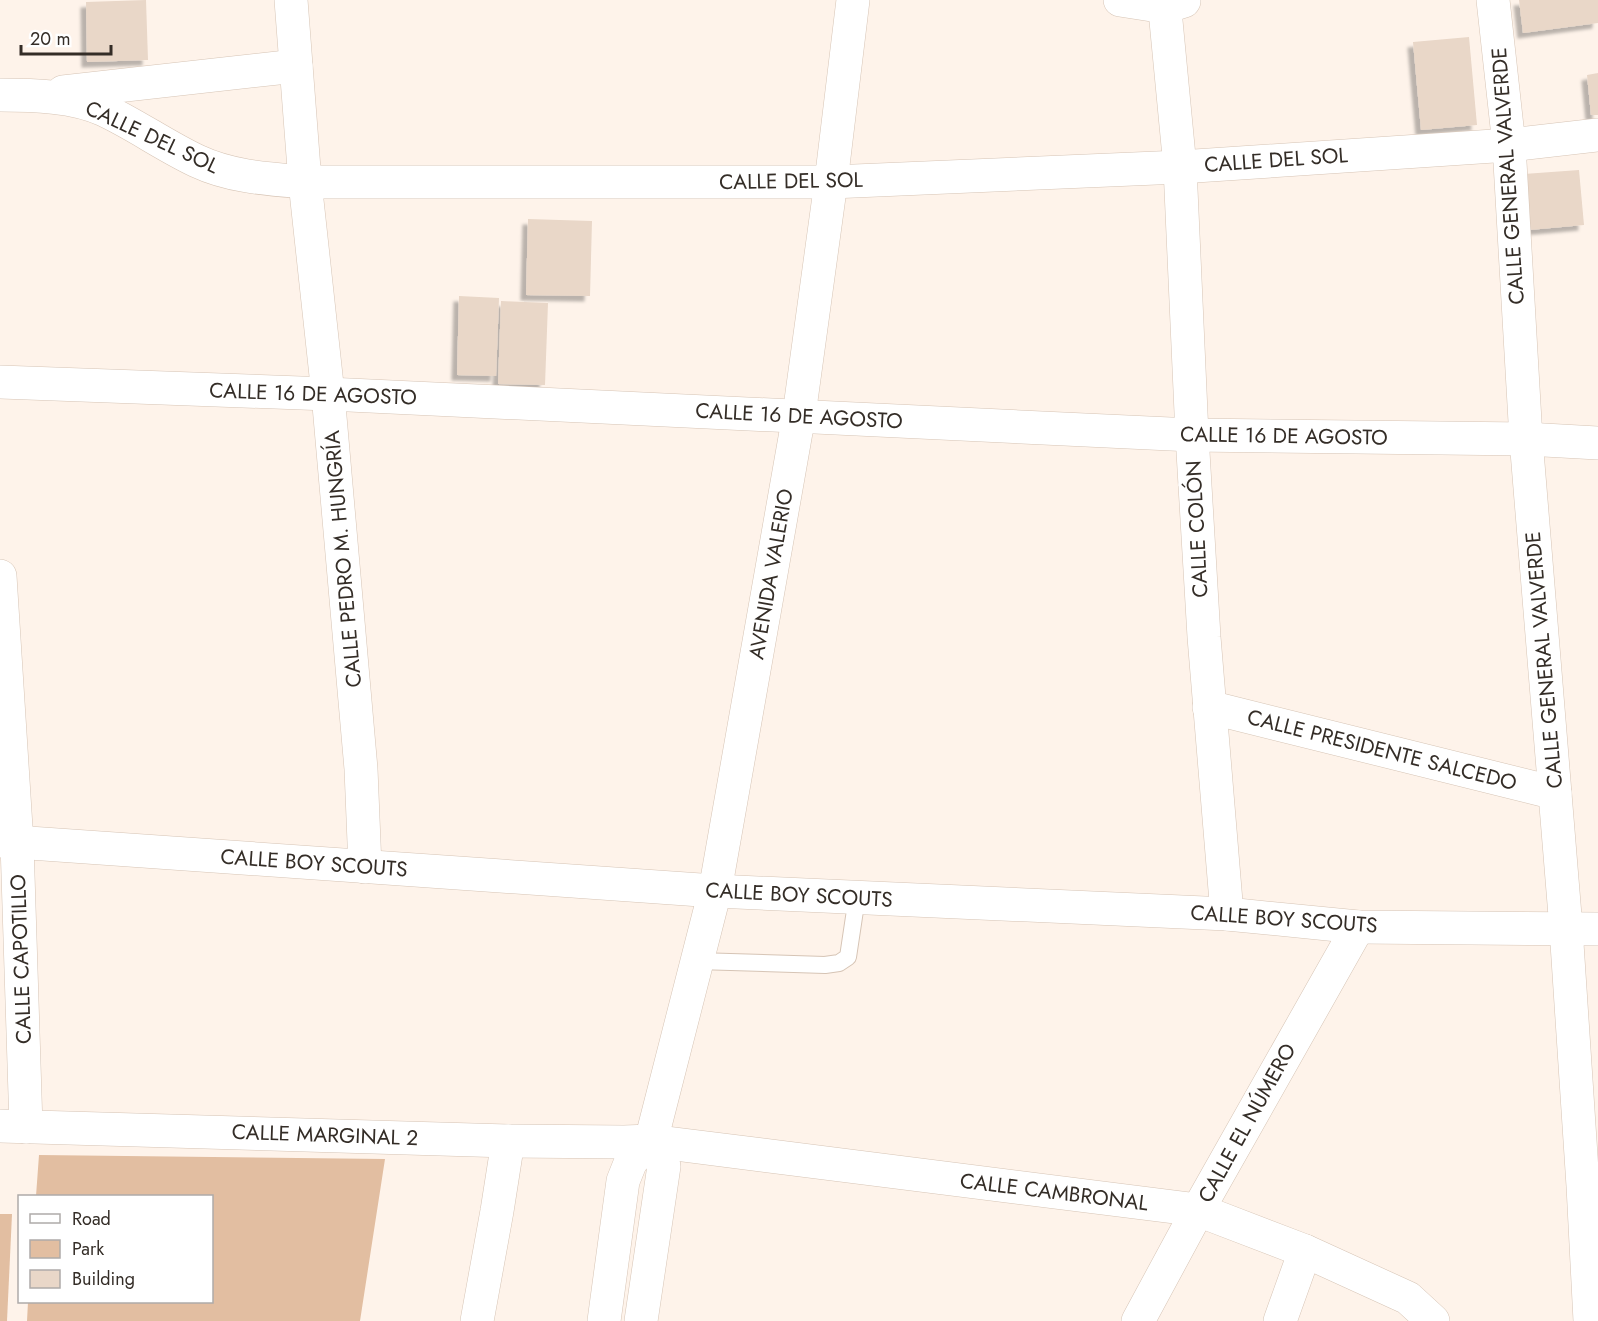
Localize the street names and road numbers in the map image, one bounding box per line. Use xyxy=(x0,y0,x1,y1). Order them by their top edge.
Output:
street label: CALLE GENERAL VALVERDE xyxy=(1484,46,1532,306)
street label: CALLE DEL SOL xyxy=(80,93,224,181)
street label: CALLE DEL SOL xyxy=(1203,140,1349,180)
street label: CALLE DEL SOL xyxy=(719,165,864,197)
street label: CALLE 16 DE AGOSTO xyxy=(209,375,417,413)
street label: CALLE 16 DE AGOSTO xyxy=(695,396,903,436)
street label: CALLE 16 DE AGOSTO xyxy=(1180,419,1388,453)
street label: CALLE PEDRO M. HUNGRÍA xyxy=(317,429,369,689)
street label: CALLE COLÓN xyxy=(1178,460,1216,598)
street label: AVENIDA VALERIO xyxy=(741,486,801,662)
street label: CALLE GENERAL VALVERDE xyxy=(1518,530,1570,790)
street label: CALLE PRESIDENTE SALCEDO xyxy=(1244,702,1520,798)
street label: CALLE BOY SCOUTS xyxy=(220,842,408,884)
street label: CALLE CAPOTILLO xyxy=(3,874,39,1044)
street label: CALLE BOY SCOUTS xyxy=(705,875,893,915)
street label: CALLE BOY SCOUTS xyxy=(1190,898,1378,940)
street label: CALLE EL NÚMERO xyxy=(1191,1038,1303,1208)
street label: CALLE MARGINAL 2 xyxy=(231,1117,419,1153)
street label: CALLE CAMBRONAL xyxy=(958,1166,1150,1218)

